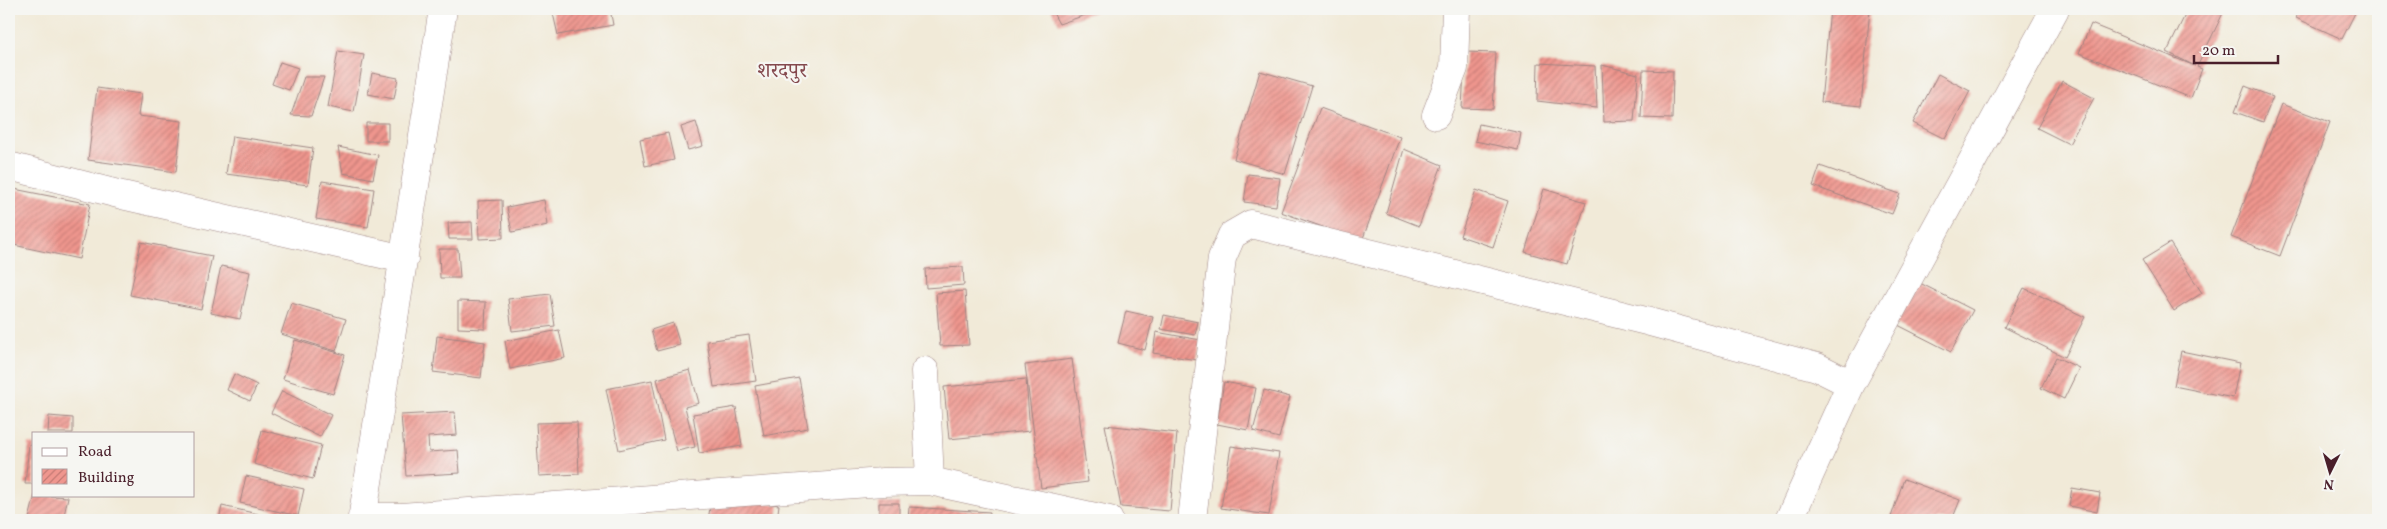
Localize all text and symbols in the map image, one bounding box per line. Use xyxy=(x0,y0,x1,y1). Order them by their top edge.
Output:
scale bar xyxy=(2194,32,2278,64)
text: 20 m xyxy=(2202,41,2235,62)
district label: शरदपुर xyxy=(757,57,808,86)
legend xyxy=(32,432,195,496)
text: Road xyxy=(78,442,112,463)
north arrow xyxy=(2304,446,2354,496)
text: Building xyxy=(78,468,135,489)
text: N xyxy=(2323,474,2335,493)

